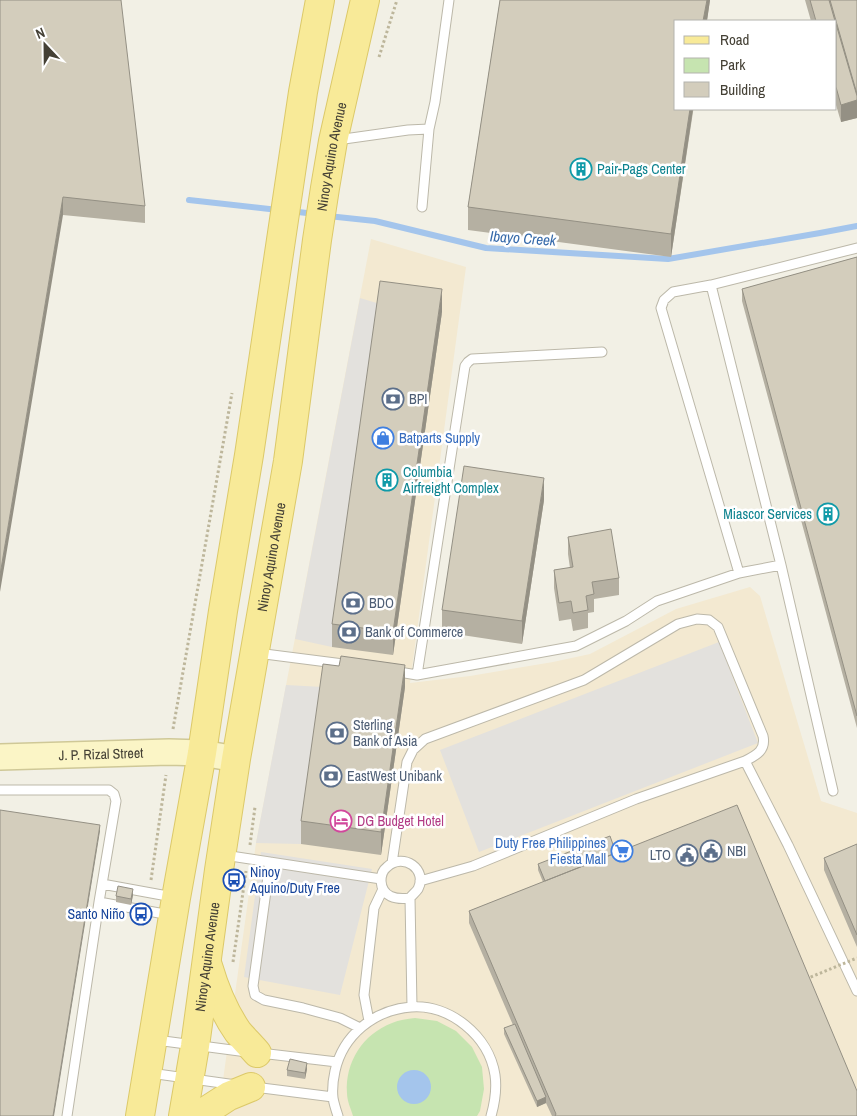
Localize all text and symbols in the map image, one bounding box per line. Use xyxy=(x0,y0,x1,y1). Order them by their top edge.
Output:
north arrow xyxy=(20,20,70,70)
legend xyxy=(674,20,837,110)
text: N xyxy=(33,23,47,43)
text: Road xyxy=(720,29,749,50)
text: Park xyxy=(720,54,746,75)
text: Building xyxy=(720,79,765,100)
street label: Ninoy Aquino Avenue xyxy=(313,100,351,212)
building icon: Pair-Pags Center xyxy=(569,157,593,181)
place label: Pair-Pags Center xyxy=(597,160,686,178)
water label: Ibayo Creek xyxy=(489,225,558,251)
bank icon: BPI xyxy=(381,387,405,411)
place label: BPI xyxy=(409,390,428,408)
shop icon: Batparts Supply xyxy=(371,426,395,450)
place label: Batparts Supply xyxy=(399,429,480,447)
place label: Columbia Airfreight Complex xyxy=(402,463,499,497)
building icon: Columbia Airfreight Complex xyxy=(375,468,399,492)
street label: Ninoy Aquino Avenue xyxy=(253,501,290,613)
building icon: Miascor Services xyxy=(816,502,840,526)
place label: Miascor Services xyxy=(723,505,812,523)
bank icon: BDO xyxy=(341,591,365,615)
place label: BDO xyxy=(369,594,394,612)
bank icon: Bank of Commerce xyxy=(337,620,361,644)
place label: Bank of Commerce xyxy=(365,623,463,641)
place label: Sterling Bank of Asia xyxy=(353,716,418,750)
bank icon: Sterling Bank of Asia xyxy=(325,721,349,745)
street label: J. P. Rizal Street xyxy=(58,744,144,764)
bank icon: EastWest Unibank xyxy=(319,764,343,788)
place label: EastWest Unibank xyxy=(347,767,442,785)
hotel icon: DG Budget Hotel xyxy=(329,809,353,833)
place label: DG Budget Hotel xyxy=(357,812,444,830)
place label: Duty Free Philippines Fiesta Mall xyxy=(495,834,606,868)
supermarket icon: Duty Free Philippines Fiesta Mall xyxy=(610,839,634,863)
public building icon: NBI xyxy=(699,839,723,863)
place label: NBI xyxy=(727,842,746,860)
public building icon: LTO xyxy=(675,843,699,867)
place label: LTO xyxy=(650,846,671,864)
place label: Ninoy Aquino/Duty Free xyxy=(249,863,340,897)
bus stop icon: Ninoy Aquino/Duty Free xyxy=(222,868,246,892)
street label: Ninoy Aquino Avenue xyxy=(191,901,224,1013)
bus stop icon: Santo Niño xyxy=(129,902,153,926)
place label: Santo Niño xyxy=(68,905,125,923)

